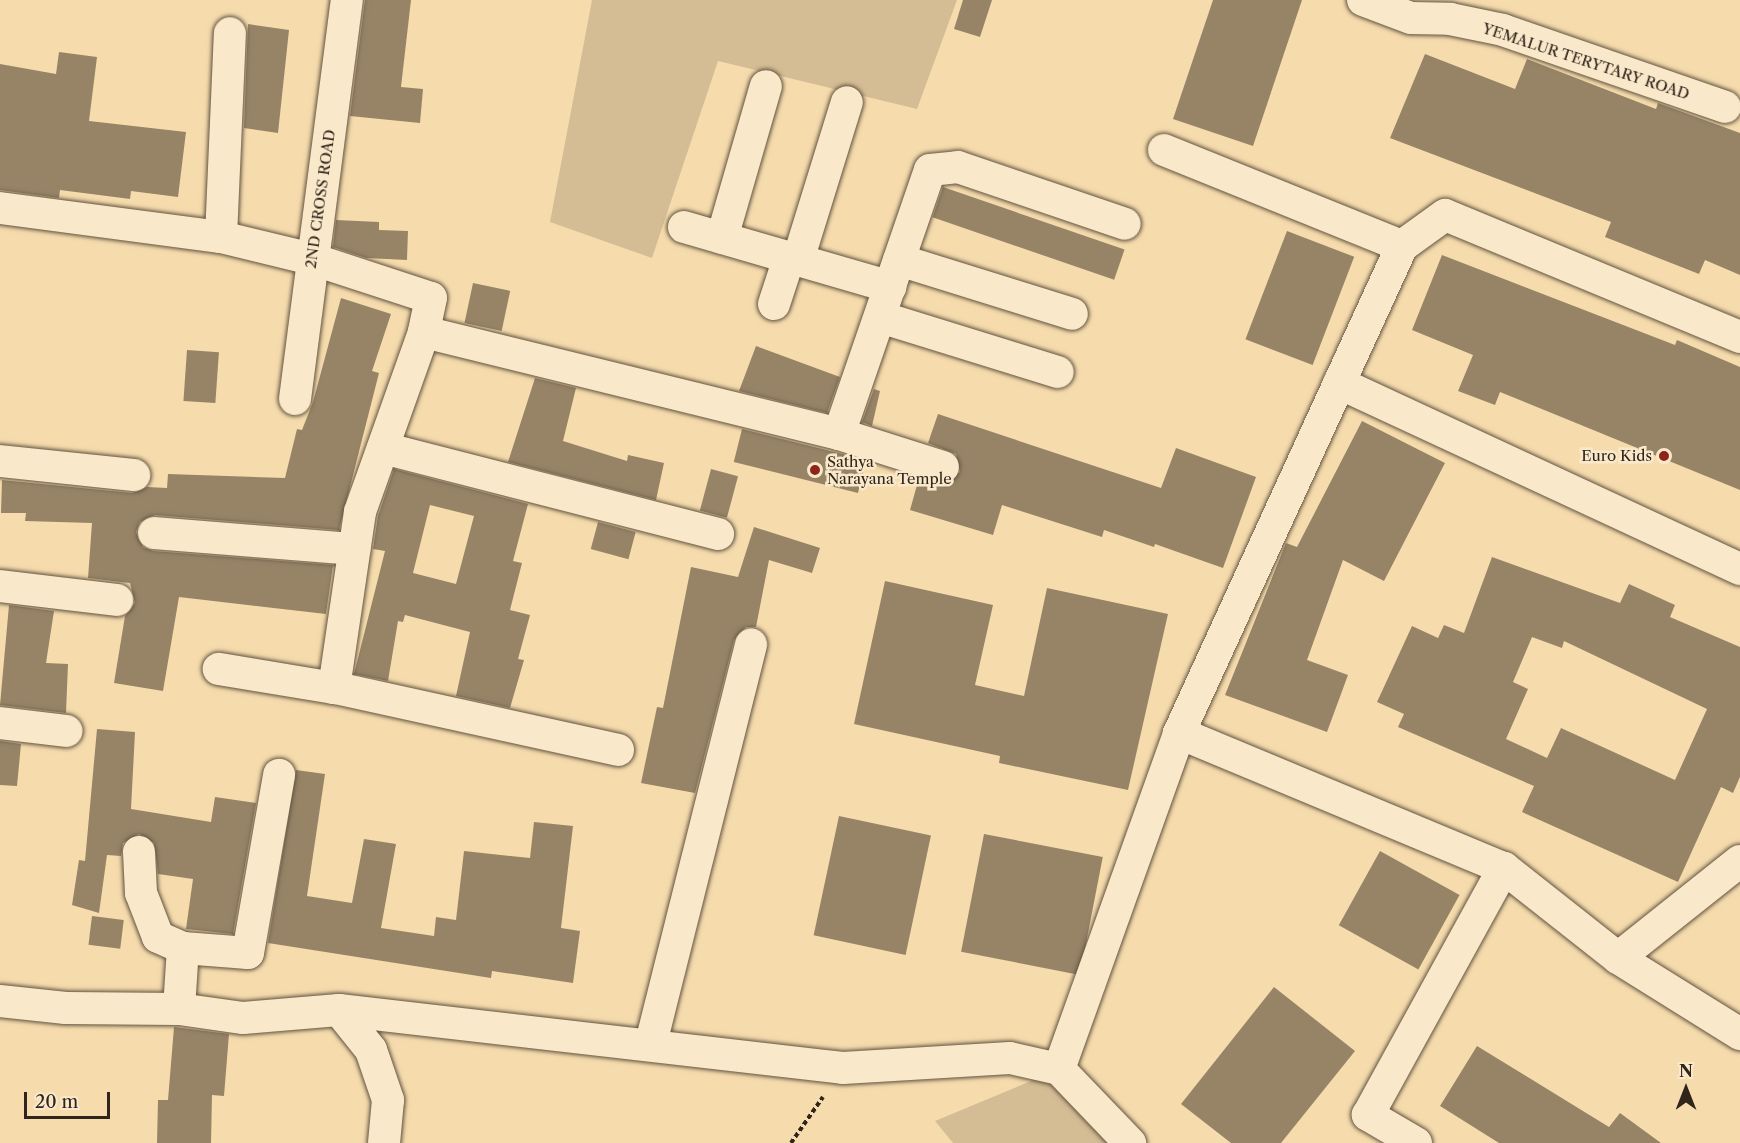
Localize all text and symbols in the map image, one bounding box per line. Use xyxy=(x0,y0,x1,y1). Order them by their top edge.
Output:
street label: YEMALUR TERYTARY ROAD xyxy=(1479,19,1693,103)
street label: 2ND CROSS ROAD xyxy=(301,128,339,270)
place label: Euro Kids xyxy=(1581,447,1652,465)
marker: Euro Kids xyxy=(1657,449,1671,463)
place label: Sathya Narayana Temple xyxy=(827,452,952,487)
marker: Sathya Narayana Temple xyxy=(808,463,822,477)
north arrow xyxy=(1656,1059,1716,1119)
text: N xyxy=(1679,1061,1693,1081)
scale bar xyxy=(27,1080,112,1118)
text: 20 m xyxy=(35,1091,78,1113)

